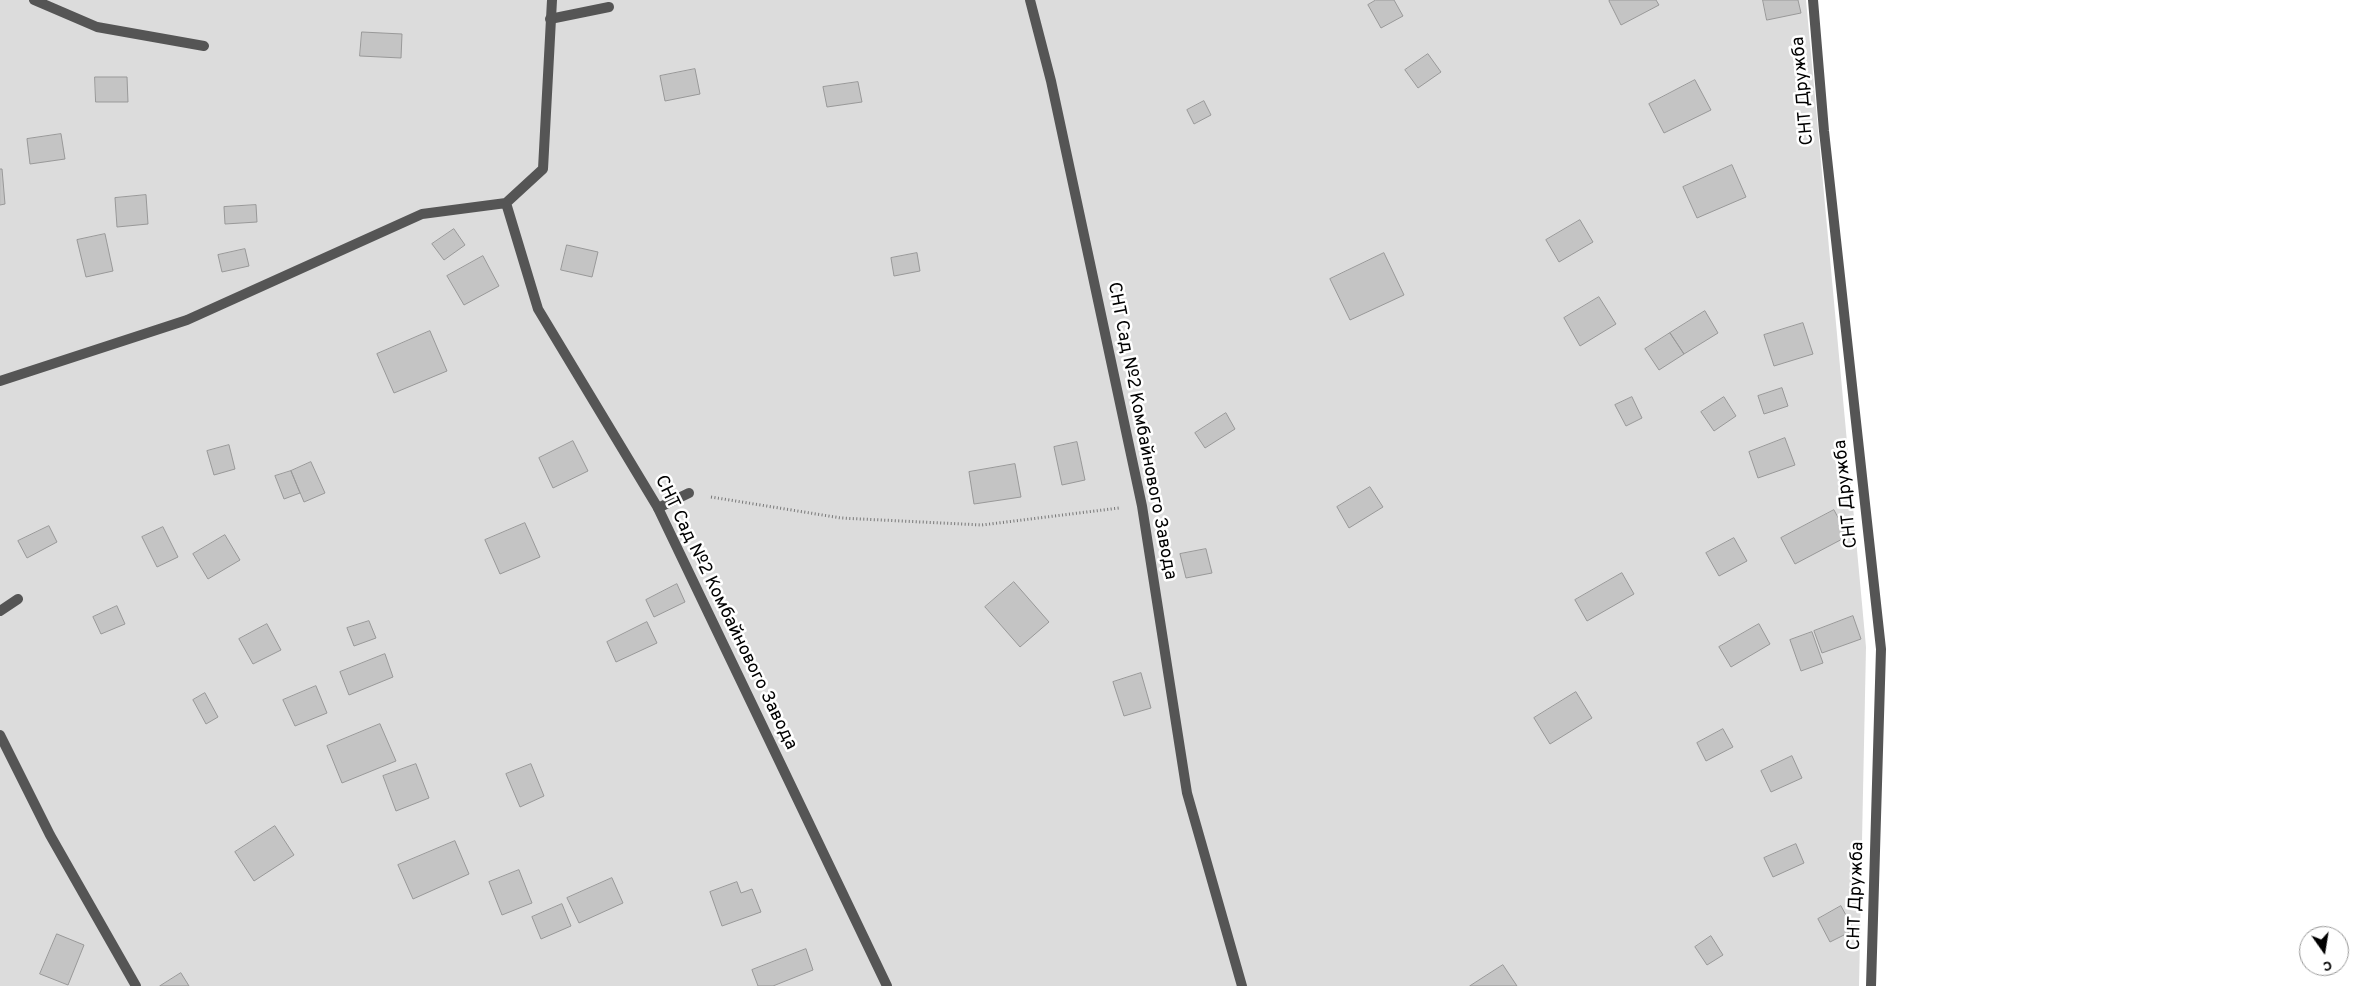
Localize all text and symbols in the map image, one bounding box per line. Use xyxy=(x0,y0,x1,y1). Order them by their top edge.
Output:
street label: СНТ Дружба xyxy=(1788,36,1820,146)
street label: СНТ Сад №2 Комбайнового Завода xyxy=(1102,280,1180,582)
street label: СНТ Дружба xyxy=(1831,439,1863,549)
street label: СНТ Сад №2 Комбайнового Завода xyxy=(649,472,801,754)
street label: СНТ Дружба xyxy=(1844,841,1870,951)
north arrow xyxy=(2299,926,2349,976)
text: С xyxy=(2321,956,2334,974)

